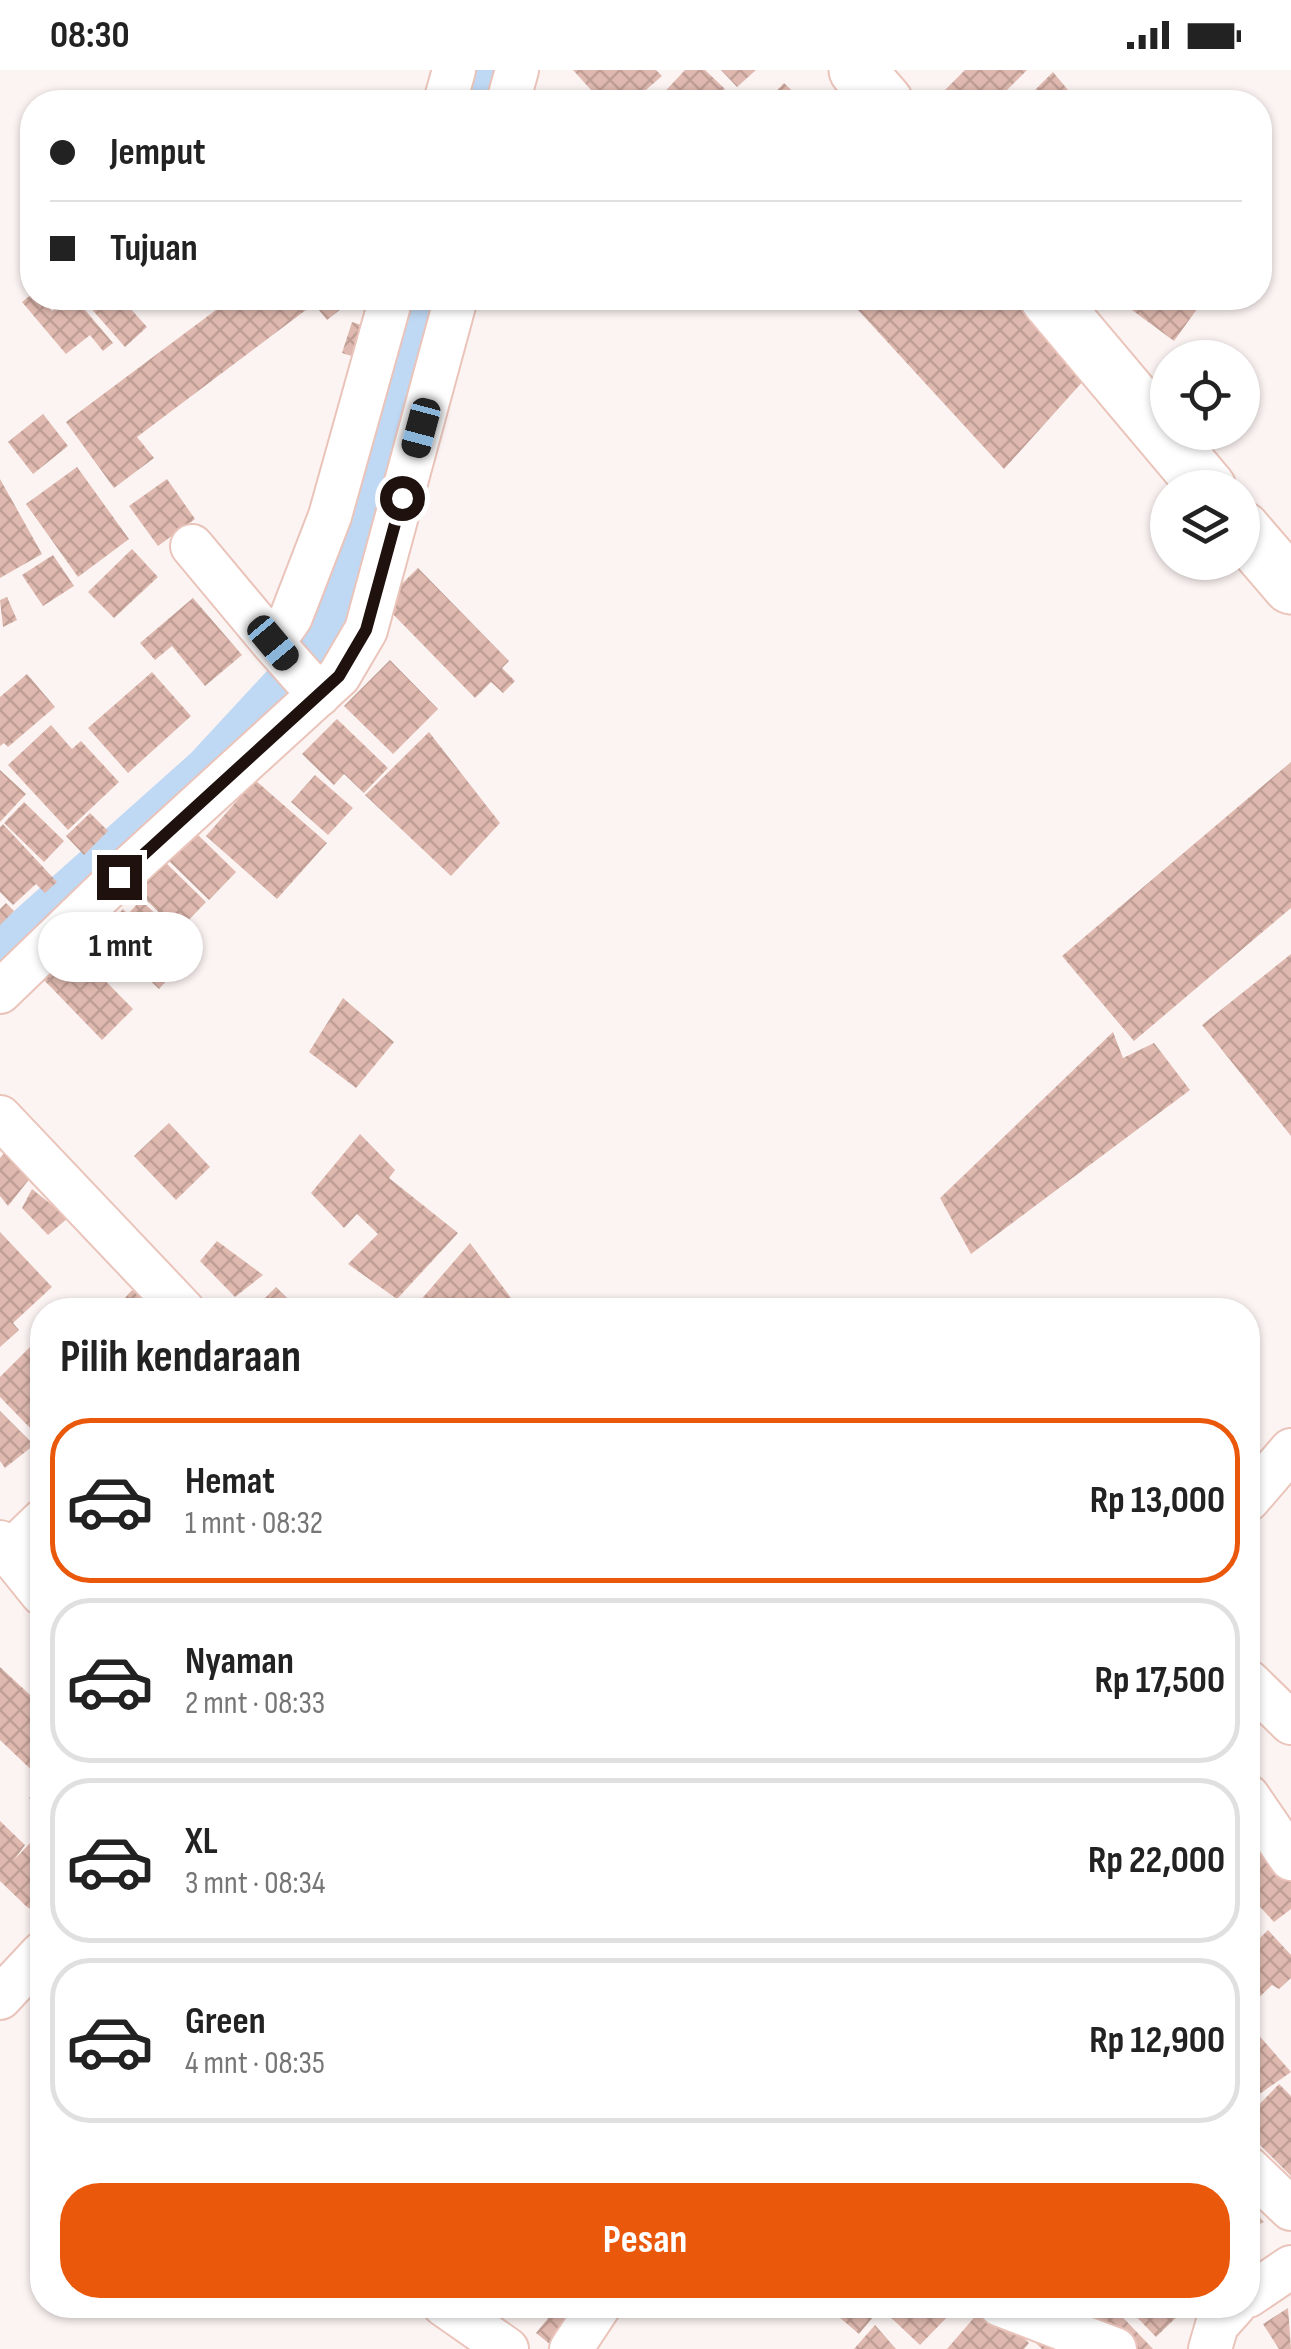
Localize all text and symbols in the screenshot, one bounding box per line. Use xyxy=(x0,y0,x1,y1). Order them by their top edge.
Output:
text: 08:30 xyxy=(50,13,130,58)
text: Jemput xyxy=(110,130,206,175)
text: Tujuan xyxy=(110,226,198,271)
map controls xyxy=(1150,340,1260,580)
button: locate xyxy=(1150,340,1260,450)
car xyxy=(399,395,443,461)
button: layers xyxy=(1150,470,1260,580)
route start xyxy=(380,476,425,521)
car xyxy=(242,610,304,676)
route end xyxy=(97,855,142,900)
callout: 1 mnt xyxy=(36,912,202,982)
text: 1 mnt xyxy=(89,927,152,966)
text: Pilih kendaraan xyxy=(60,1330,301,1385)
icon: car xyxy=(65,1456,155,1546)
text: Hemat xyxy=(185,1459,275,1504)
text: Rp 13,000 xyxy=(1090,1478,1225,1523)
text: 1 mnt · 08:32 xyxy=(185,1504,323,1543)
icon: car xyxy=(65,1636,155,1726)
text: Nyaman xyxy=(185,1639,294,1684)
text: Rp 17,500 xyxy=(1094,1658,1225,1703)
text: 2 mnt · 08:33 xyxy=(185,1684,325,1723)
icon: car xyxy=(65,1816,155,1906)
text: XL xyxy=(185,1819,218,1864)
text: Rp 22,000 xyxy=(1088,1838,1225,1883)
text: 3 mnt · 08:34 xyxy=(185,1864,325,1903)
icon: car xyxy=(65,1996,155,2086)
text: Green xyxy=(185,1999,266,2044)
text: Rp 12,900 xyxy=(1089,2018,1225,2063)
text: 4 mnt · 08:35 xyxy=(185,2044,325,2083)
button: Pesan xyxy=(60,2183,1230,2298)

